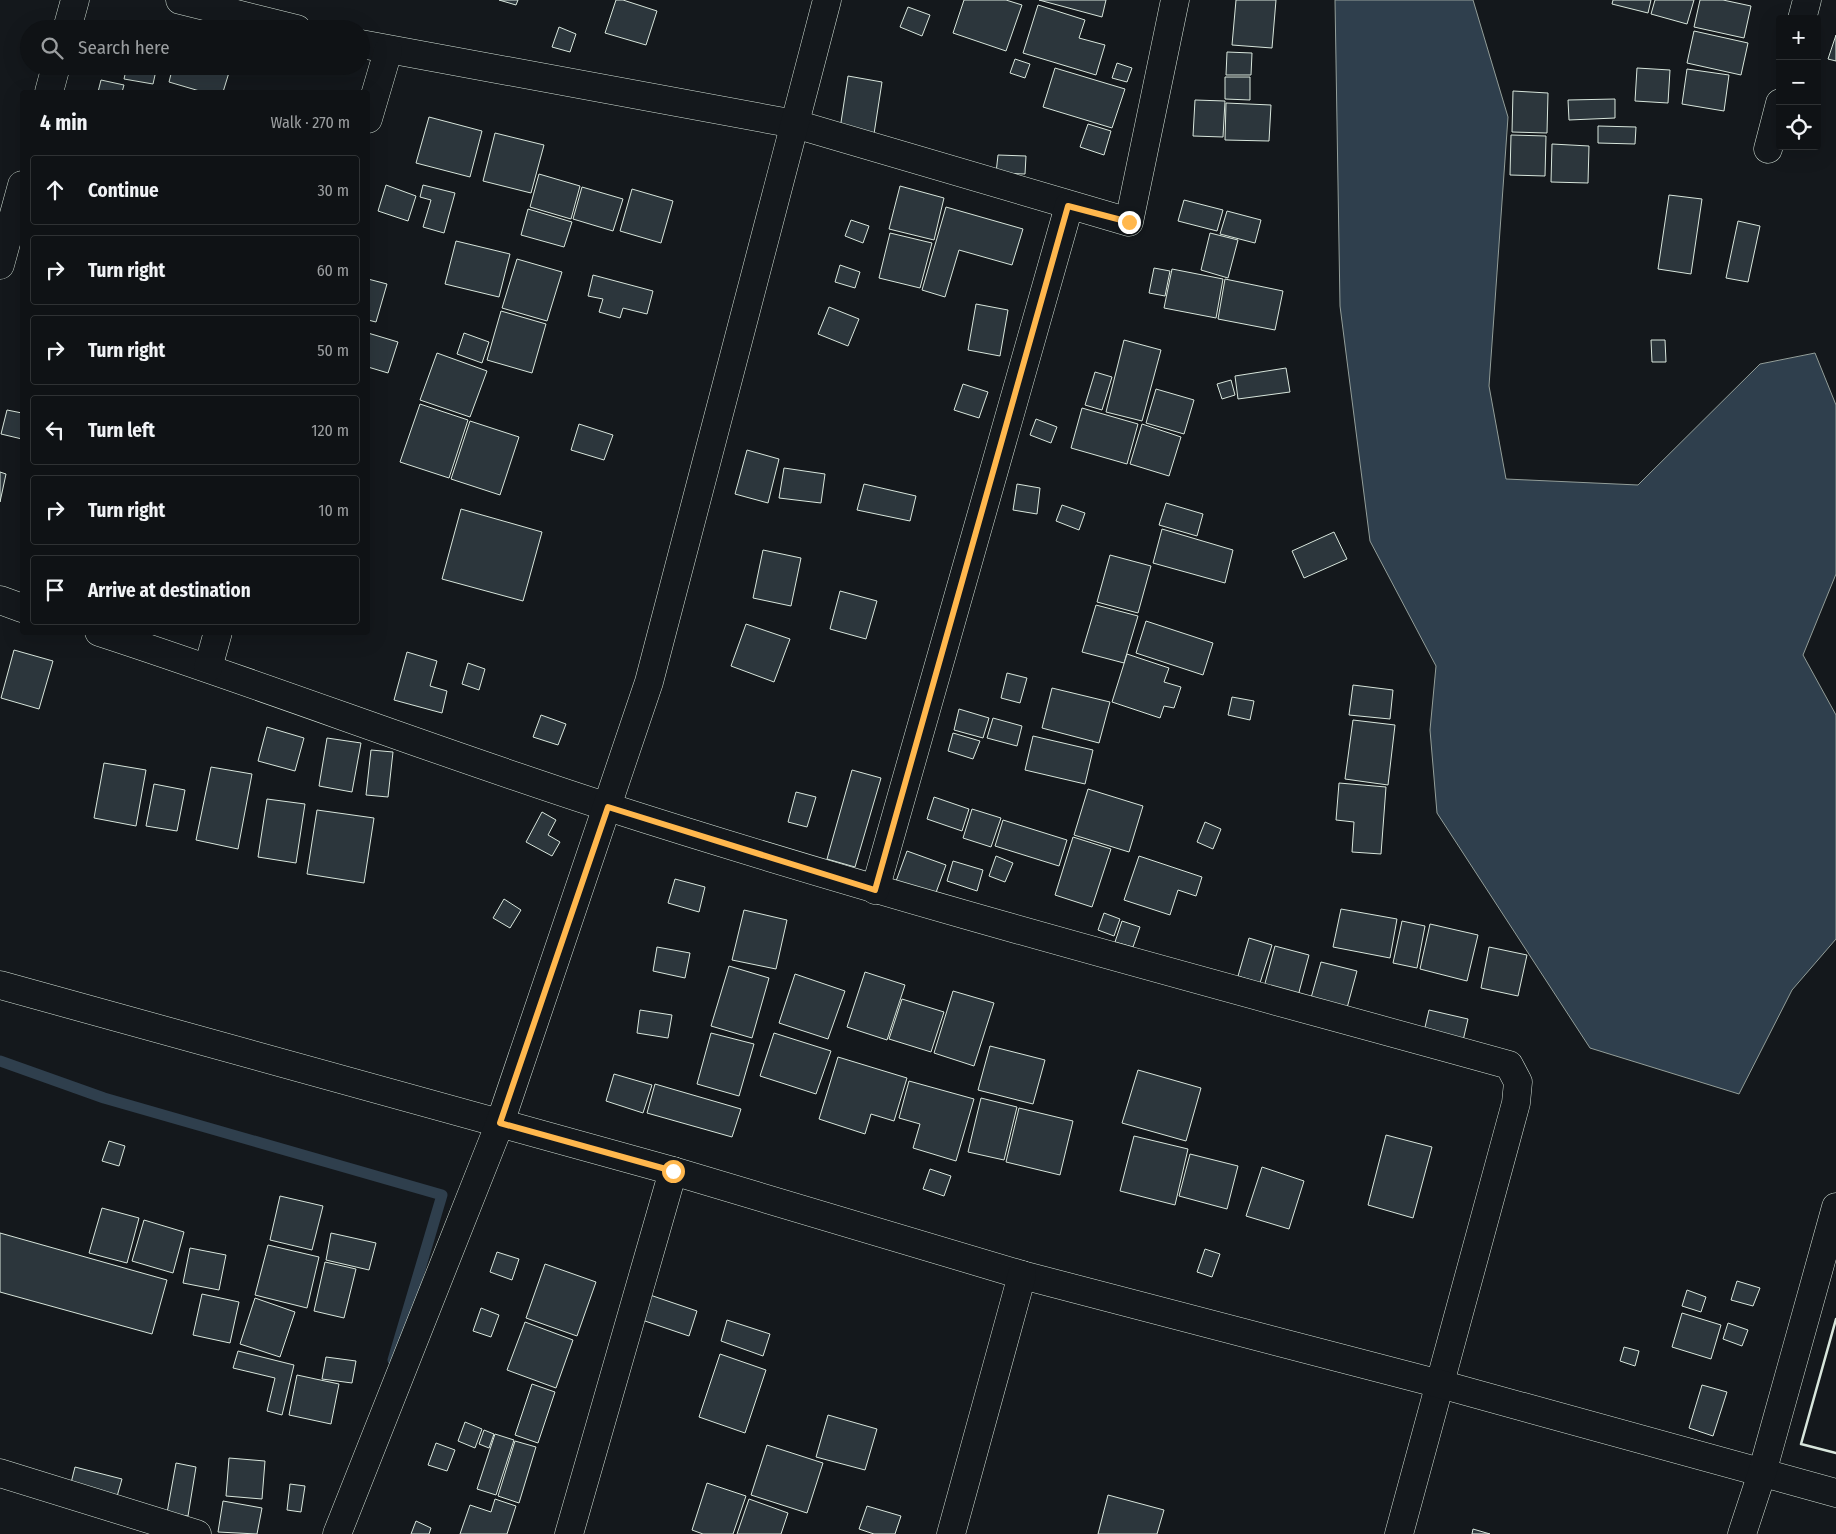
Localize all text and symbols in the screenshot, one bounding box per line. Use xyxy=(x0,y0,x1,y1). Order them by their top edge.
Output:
map controls xyxy=(1776,15,1821,150)
button: + xyxy=(1776,15,1821,60)
search box xyxy=(20,20,370,75)
icon: search xyxy=(38,34,66,62)
text: Search here xyxy=(78,36,170,59)
button: − xyxy=(1776,60,1821,105)
button: locate xyxy=(1776,105,1821,150)
text: 4 min xyxy=(40,110,88,136)
text: Walk · 270 m xyxy=(271,113,350,132)
icon: ahead xyxy=(41,176,69,204)
text: Continue xyxy=(88,179,159,202)
text: 30 m xyxy=(317,181,349,200)
route end xyxy=(1118,211,1141,234)
icon: right xyxy=(41,256,69,284)
text: Turn right xyxy=(88,259,165,282)
text: 60 m xyxy=(317,261,349,280)
icon: right xyxy=(41,336,69,364)
text: Turn right xyxy=(88,339,165,362)
text: 50 m xyxy=(317,341,349,360)
icon: left xyxy=(41,416,69,444)
text: Turn left xyxy=(88,419,155,442)
text: 120 m xyxy=(311,421,349,440)
icon: right xyxy=(41,496,69,524)
text: Turn right xyxy=(88,499,165,522)
text: 10 m xyxy=(318,501,349,520)
icon: arrive xyxy=(41,576,69,604)
text: Arrive at destination xyxy=(88,579,251,602)
route start xyxy=(662,1160,685,1183)

